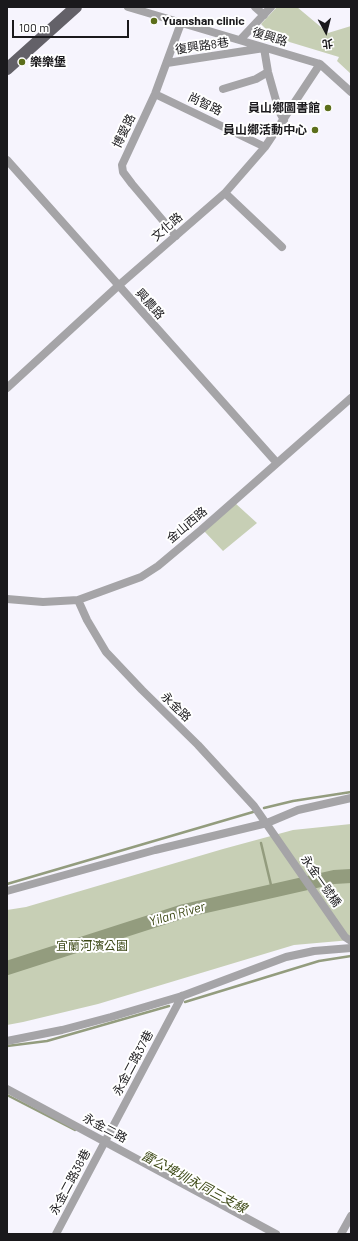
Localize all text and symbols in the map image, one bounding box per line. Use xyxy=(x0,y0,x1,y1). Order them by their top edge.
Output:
scale bar xyxy=(14,12,131,38)
north arrow xyxy=(306,12,346,52)
place label: Yuanshan clinic xyxy=(162,14,245,28)
marker: Yuanshan clinic xyxy=(149,16,159,26)
text: 100 m xyxy=(19,20,49,34)
street label: 復興路 xyxy=(251,25,289,49)
street label: 復興路8巷 xyxy=(174,35,230,57)
text: 北 xyxy=(321,37,334,52)
place label: 樂樂堡 xyxy=(30,55,66,69)
marker: 樂樂堡 xyxy=(17,57,27,67)
street label: 尚智路 xyxy=(186,90,224,118)
place label: 員山鄉圖書館 xyxy=(248,101,320,115)
marker: 員山鄉圖書館 xyxy=(323,103,333,113)
street label: 博愛路 xyxy=(110,112,138,150)
place label: 員山鄉活動中心 xyxy=(223,123,307,137)
marker: 員山鄉活動中心 xyxy=(310,125,320,135)
street label: 文化路 xyxy=(149,210,185,244)
street label: 興農路 xyxy=(133,286,167,322)
street label: 金山西路 xyxy=(164,504,210,546)
street label: 永金路 xyxy=(158,689,194,725)
street label: 永金一號橋 xyxy=(298,852,344,910)
water label: Yilan River xyxy=(147,899,207,929)
park label: 宜蘭河濱公園 xyxy=(56,939,128,953)
street label: 永金二路37巷 xyxy=(110,1028,156,1098)
street label: 永金二路 xyxy=(80,1110,130,1146)
street label: 永金二路38巷 xyxy=(47,1147,93,1217)
water label: 雷公埤圳永同三支線 xyxy=(139,1148,249,1216)

